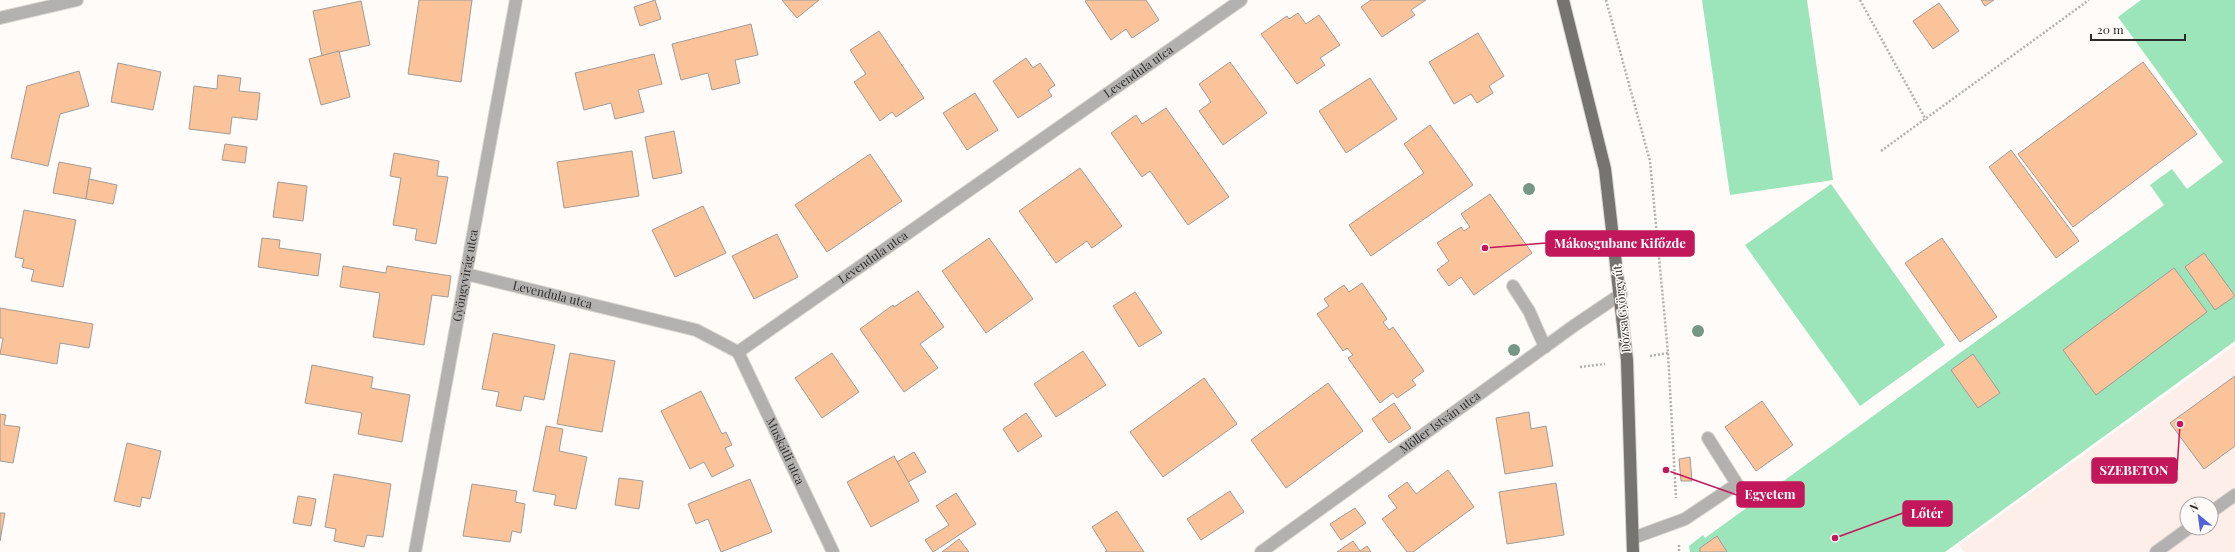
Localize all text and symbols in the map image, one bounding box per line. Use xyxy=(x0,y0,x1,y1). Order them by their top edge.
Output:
scale bar xyxy=(2091,16,2185,42)
text: 20 m xyxy=(2097,21,2124,37)
street label: Levendula utca xyxy=(1100,41,1176,101)
street label: Levendula utca xyxy=(835,227,910,287)
street label: Gyöngyvirág utca xyxy=(448,228,481,323)
callout: Mákosgubanc Kifőzde xyxy=(1546,231,1694,256)
text: Mákosgubanc Kifőzde xyxy=(1554,234,1686,251)
street label: Dózsa György út xyxy=(1608,264,1634,353)
street label: Levendula utca xyxy=(511,277,594,311)
street label: Möller István utca xyxy=(1396,387,1483,456)
street label: Muskátli utca xyxy=(763,415,809,487)
callout: SZEBETON xyxy=(2092,458,2177,483)
text: SZEBETON xyxy=(2100,461,2169,478)
callout: Egyetem xyxy=(1737,482,1804,507)
text: Egyetem xyxy=(1744,485,1796,502)
north arrow xyxy=(2179,496,2219,536)
text: N xyxy=(2187,498,2201,515)
callout: Lőtér xyxy=(1903,501,1952,526)
text: Lőtér xyxy=(1911,504,1943,521)

